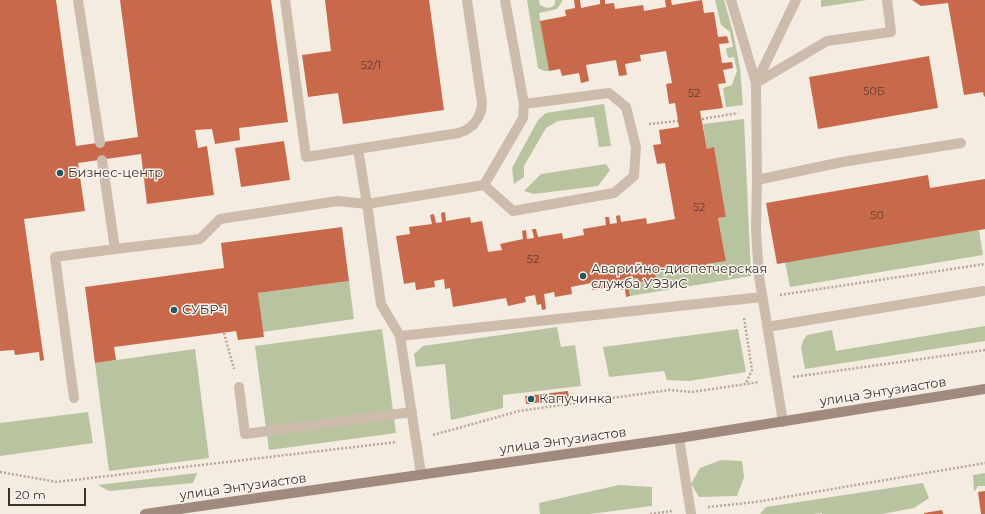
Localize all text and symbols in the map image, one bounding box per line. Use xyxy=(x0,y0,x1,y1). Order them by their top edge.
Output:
house number: 52/1 xyxy=(361,59,381,73)
house number: 50Б xyxy=(863,85,885,99)
house number: 52 xyxy=(688,87,700,101)
place label: Бизнес-центр xyxy=(68,165,163,181)
marker: Бизнес-центр xyxy=(55,168,65,178)
house number: 52 xyxy=(693,201,705,215)
house number: 50 xyxy=(870,209,884,223)
house number: 52 xyxy=(527,253,539,267)
place label: Аварийно-диспетчерская служба УЭЗиС xyxy=(591,261,767,292)
marker: Аварийно-диспетчерская служба УЭЗиС xyxy=(578,271,588,281)
place label: СУБР-1 xyxy=(182,302,228,318)
marker: СУБР-1 xyxy=(169,305,179,315)
street label: улица Энтузиастов xyxy=(819,374,947,410)
place label: Капучинка xyxy=(539,391,612,407)
marker: Капучинка xyxy=(526,394,536,404)
street label: улица Энтузиастов xyxy=(499,424,627,458)
street label: улица Энтузиастов xyxy=(179,470,307,504)
scale bar xyxy=(10,480,88,506)
text: 20 m xyxy=(15,487,46,502)

